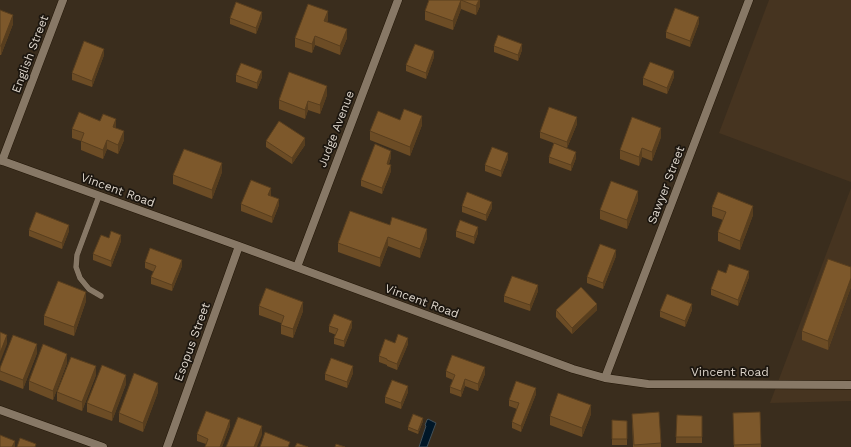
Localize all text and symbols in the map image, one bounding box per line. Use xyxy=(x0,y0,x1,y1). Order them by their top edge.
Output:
street label: English Street xyxy=(9,13,51,95)
street label: Judge Avenue xyxy=(315,89,357,169)
street label: Sawyer Street xyxy=(645,144,687,226)
street label: Vincent Road xyxy=(79,170,157,210)
street label: Vincent Road xyxy=(383,281,461,321)
street label: Esopus Street xyxy=(171,301,213,383)
street label: Vincent Road xyxy=(691,365,769,379)

